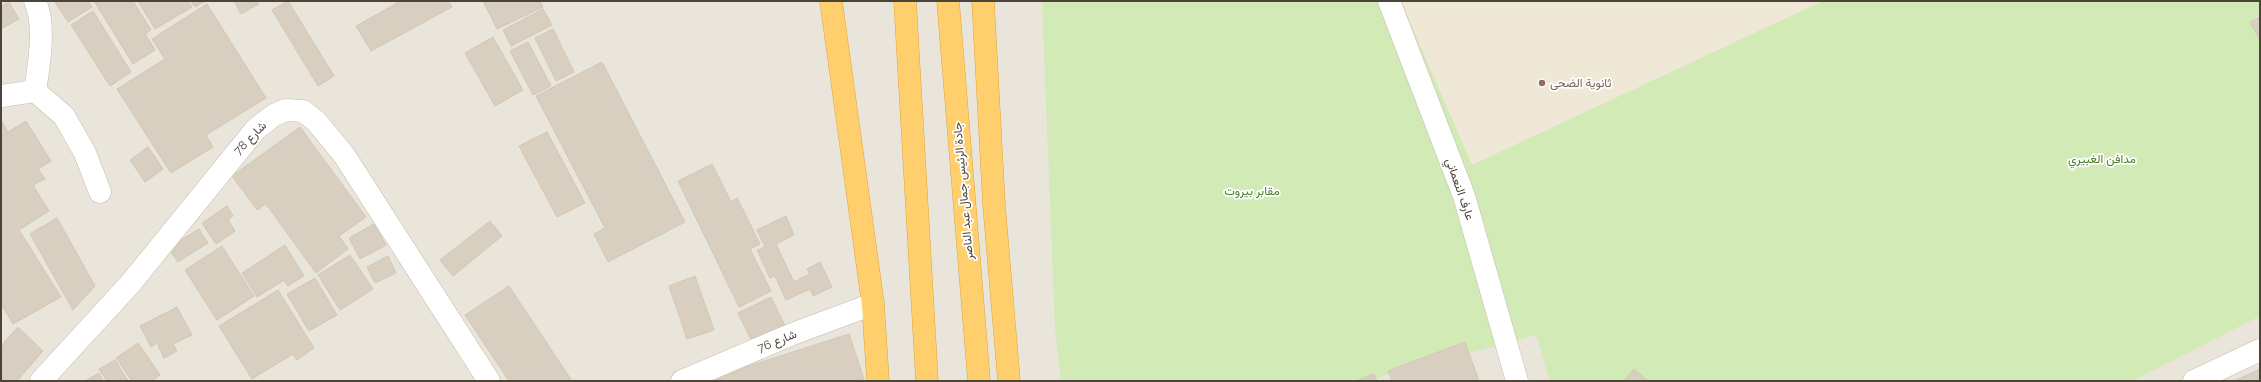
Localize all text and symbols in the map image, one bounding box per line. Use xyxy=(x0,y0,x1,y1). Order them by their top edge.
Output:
place label: ثانوية الضحى xyxy=(1550,76,1611,91)
marker: ثانوية الضحى xyxy=(1537,78,1547,88)
street label: شارع 78 xyxy=(231,118,271,159)
street label: جادة الرئيس جمال عبد الناصر xyxy=(950,121,977,261)
park label: مدافن الغبيري xyxy=(2068,152,2136,169)
street label: عارف النعماني xyxy=(1440,156,1477,223)
park label: مقابر بيروت xyxy=(1224,184,1280,199)
street label: شارع 76 xyxy=(755,327,799,357)

